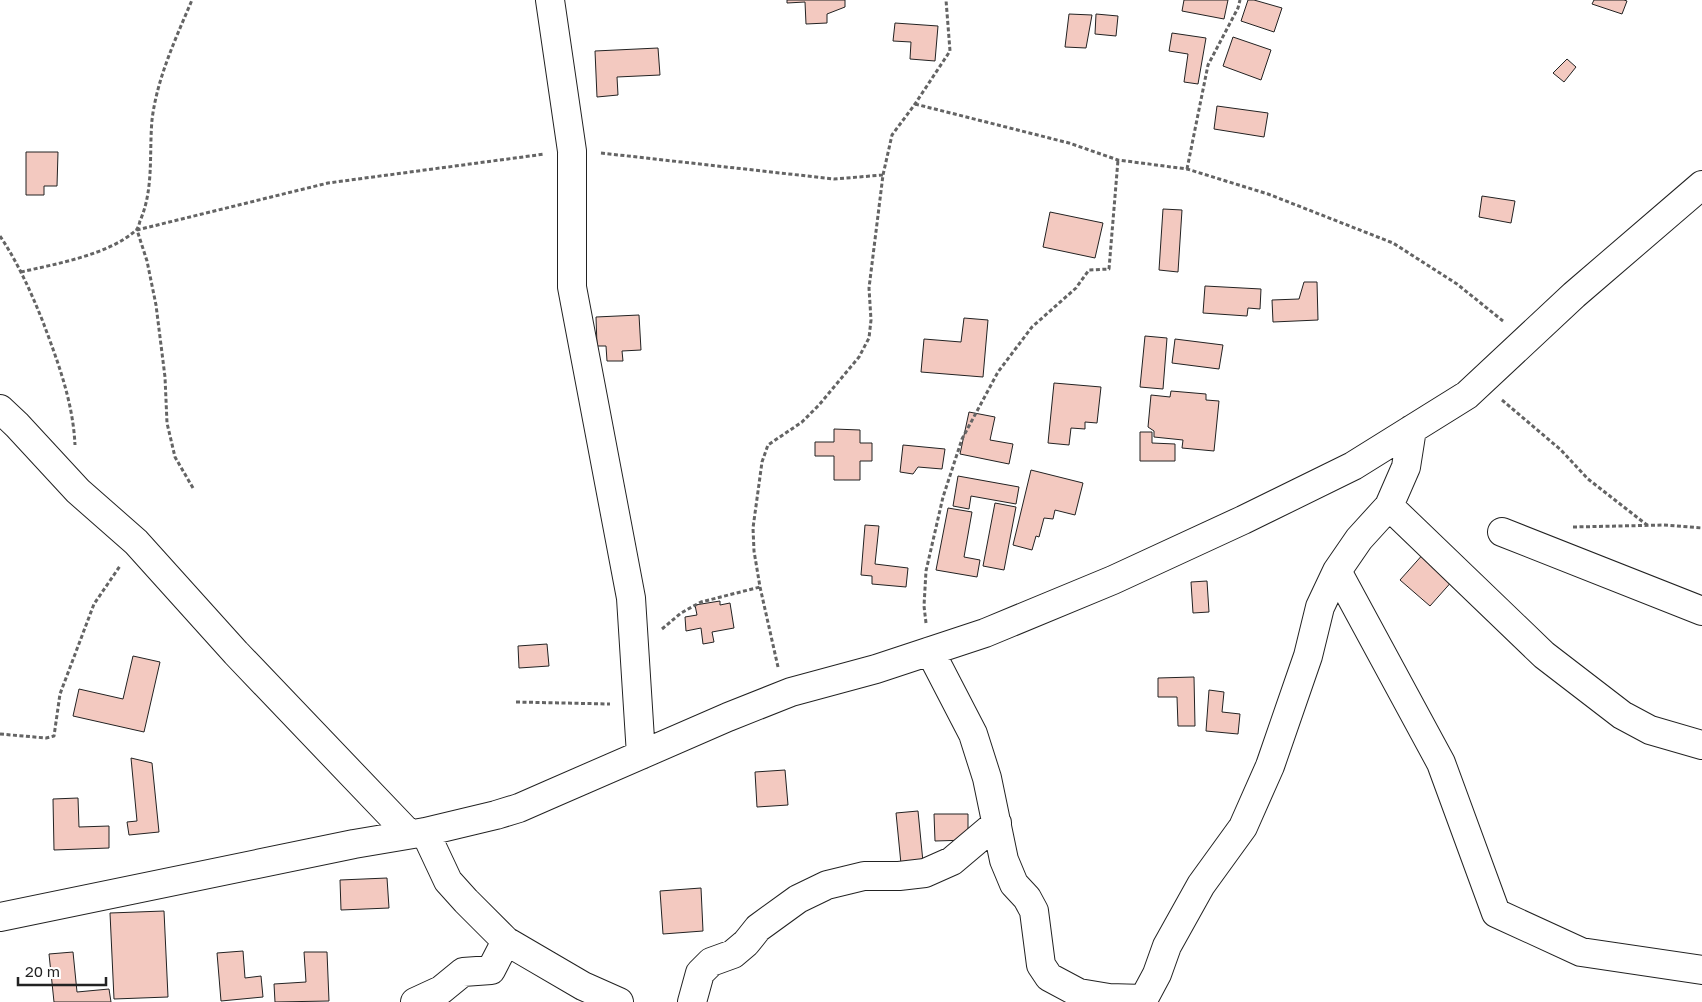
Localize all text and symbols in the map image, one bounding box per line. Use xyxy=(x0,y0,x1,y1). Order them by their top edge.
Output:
scale bar xyxy=(18,954,105,986)
text: 20 m xyxy=(25,962,60,980)

